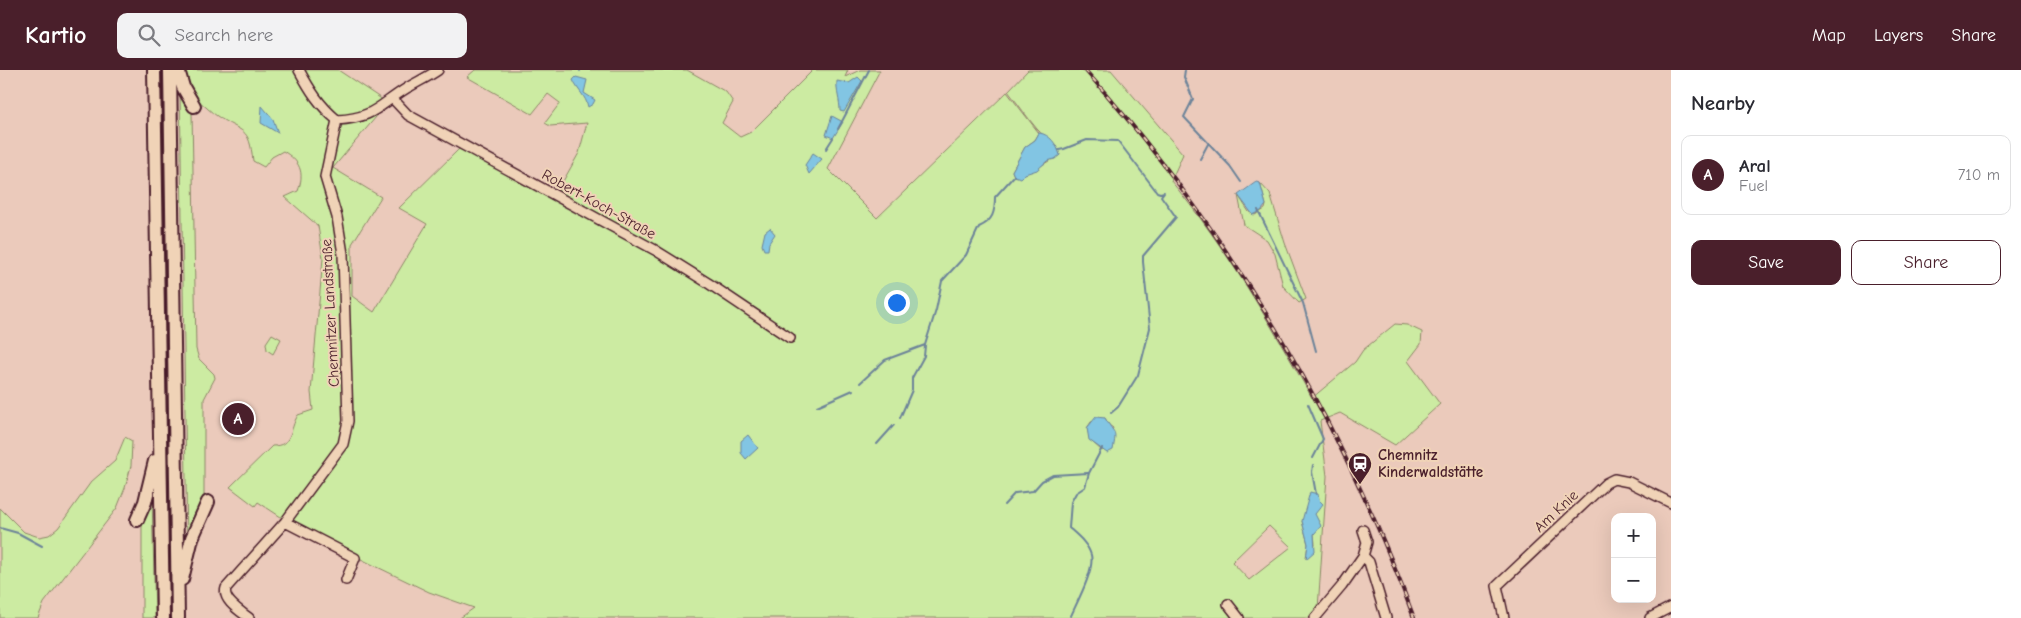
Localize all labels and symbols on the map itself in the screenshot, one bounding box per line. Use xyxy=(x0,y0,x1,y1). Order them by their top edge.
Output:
street label: Robert-Koch-Straße xyxy=(539,165,660,243)
street label: Chemnitzer Landstraße xyxy=(317,238,343,388)
your location xyxy=(884,290,910,316)
pin: A xyxy=(222,400,254,438)
place label: Chemnitz Kinderwaldstätte xyxy=(1378,446,1483,481)
station icon: Chemnitz Kinderwaldstätte xyxy=(1347,451,1373,485)
street label: Am Knie xyxy=(1530,486,1582,536)

